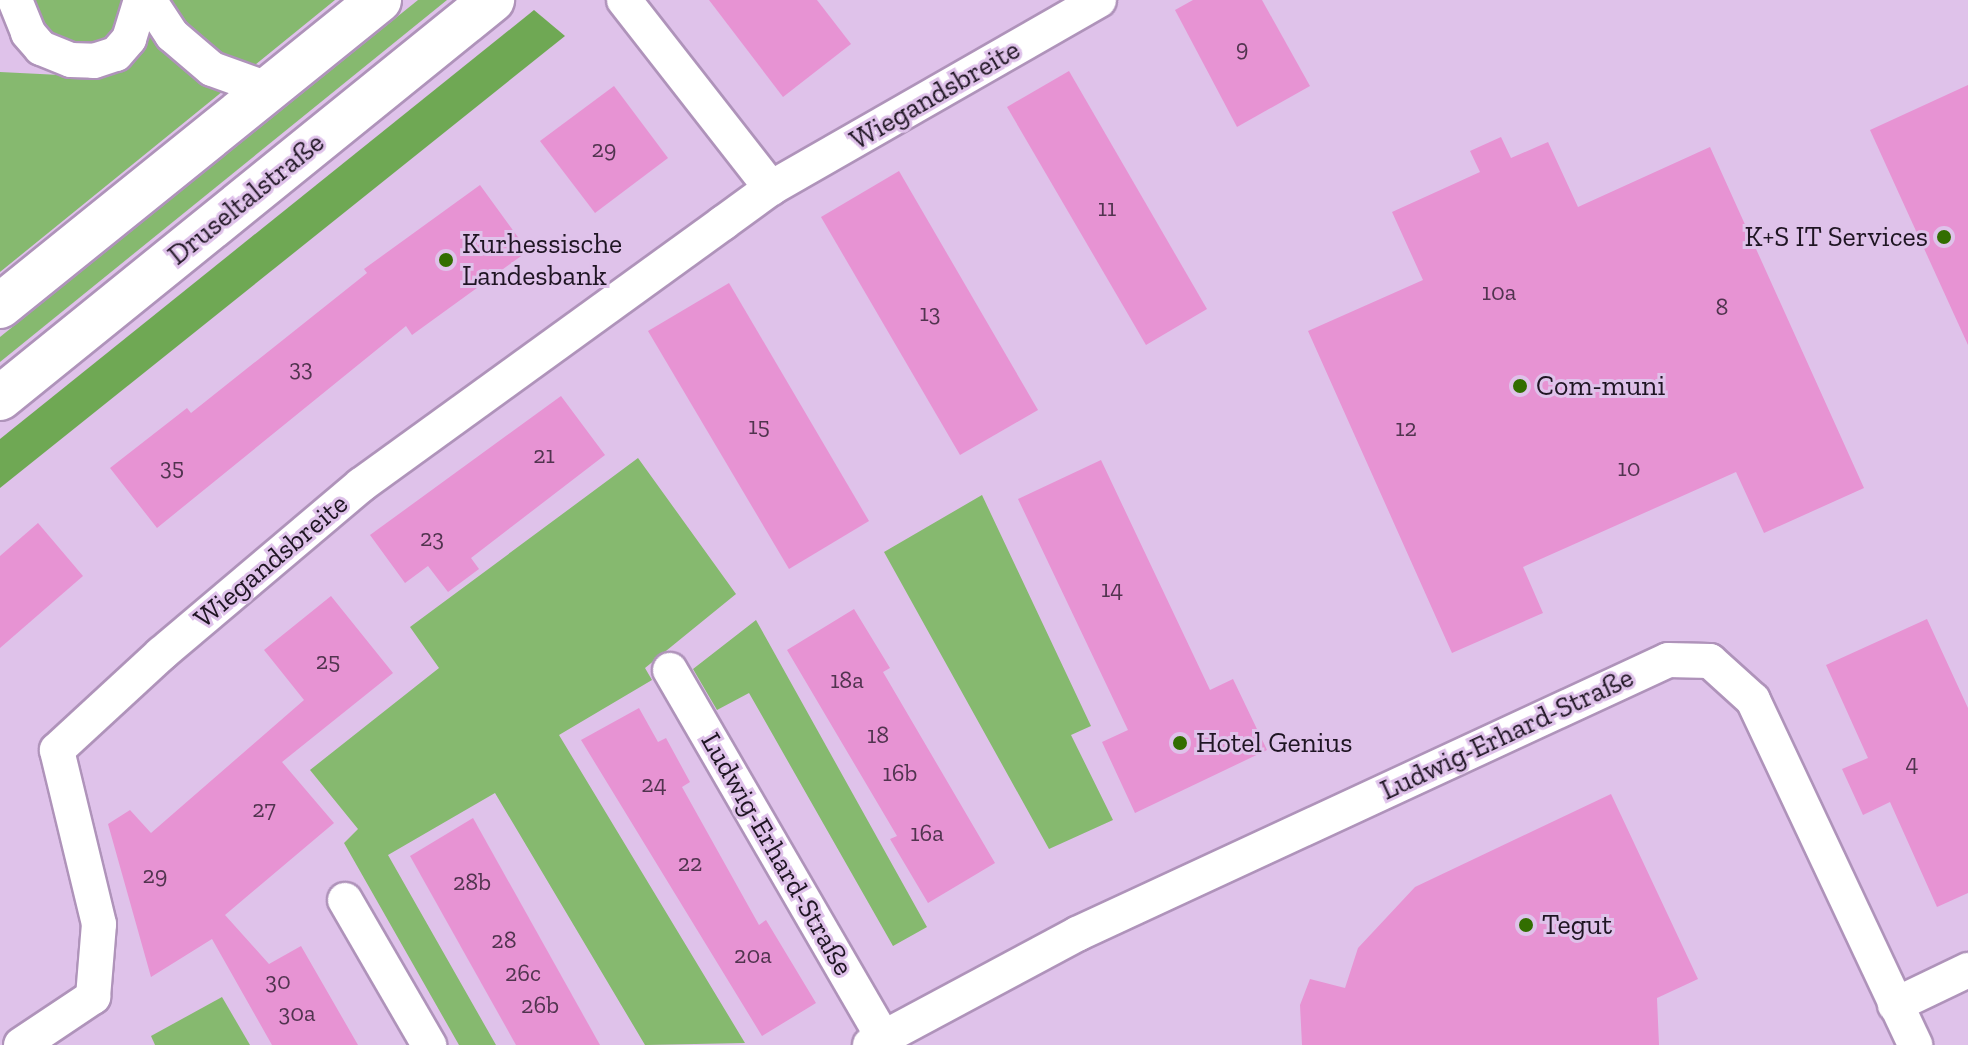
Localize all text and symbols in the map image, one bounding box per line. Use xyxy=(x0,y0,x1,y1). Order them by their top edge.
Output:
street label: Wiegandsbreite xyxy=(844,33,1026,157)
house number: 9 xyxy=(1236,34,1248,62)
street label: Druseltalstraße xyxy=(161,126,331,272)
house number: 29 xyxy=(591,135,617,163)
house number: 11 xyxy=(1098,194,1116,222)
place label: K+S IT Services xyxy=(1744,220,1928,254)
place label: Kurhessische Landesbank xyxy=(462,227,622,293)
marker: K+S IT Services xyxy=(1935,228,1953,246)
marker: Kurhessische Landesbank xyxy=(437,251,455,269)
house number: 10a xyxy=(1482,278,1516,306)
house number: 8 xyxy=(1716,293,1728,321)
house number: 13 xyxy=(920,299,940,327)
house number: 33 xyxy=(289,354,313,382)
place label: Com-muni xyxy=(1536,369,1665,403)
marker: Com-muni xyxy=(1511,377,1529,395)
house number: 15 xyxy=(748,412,770,440)
house number: 12 xyxy=(1395,414,1417,442)
house number: 21 xyxy=(533,441,555,469)
house number: 35 xyxy=(160,453,184,481)
house number: 10 xyxy=(1617,454,1641,482)
street label: Wiegandsbreite xyxy=(187,487,355,635)
house number: 23 xyxy=(420,524,444,552)
house number: 14 xyxy=(1101,575,1123,603)
house number: 25 xyxy=(316,647,340,675)
street label: Ludwig-Erhard-Straße xyxy=(1375,661,1639,807)
house number: 18a xyxy=(830,666,864,694)
house number: 18 xyxy=(867,721,889,749)
place label: Hotel Genius xyxy=(1196,726,1353,760)
street label: Ludwig-Erhard-Straße xyxy=(694,727,860,981)
marker: Hotel Genius xyxy=(1171,734,1189,752)
house number: 4 xyxy=(1906,749,1918,777)
house number: 16b xyxy=(883,759,917,787)
house number: 24 xyxy=(641,770,667,798)
house number: 27 xyxy=(252,795,276,823)
house number: 16a xyxy=(910,819,944,847)
house number: 22 xyxy=(678,849,702,877)
house number: 29 xyxy=(142,861,168,889)
house number: 28b xyxy=(453,868,491,896)
place label: Tegut xyxy=(1542,908,1612,942)
marker: Tegut xyxy=(1517,916,1535,934)
house number: 28 xyxy=(491,926,517,954)
house number: 20a xyxy=(734,941,772,969)
house number: 26c xyxy=(505,959,541,987)
house number: 30 xyxy=(265,967,291,995)
house number: 26b xyxy=(521,991,559,1019)
house number: 30a xyxy=(278,999,316,1027)

